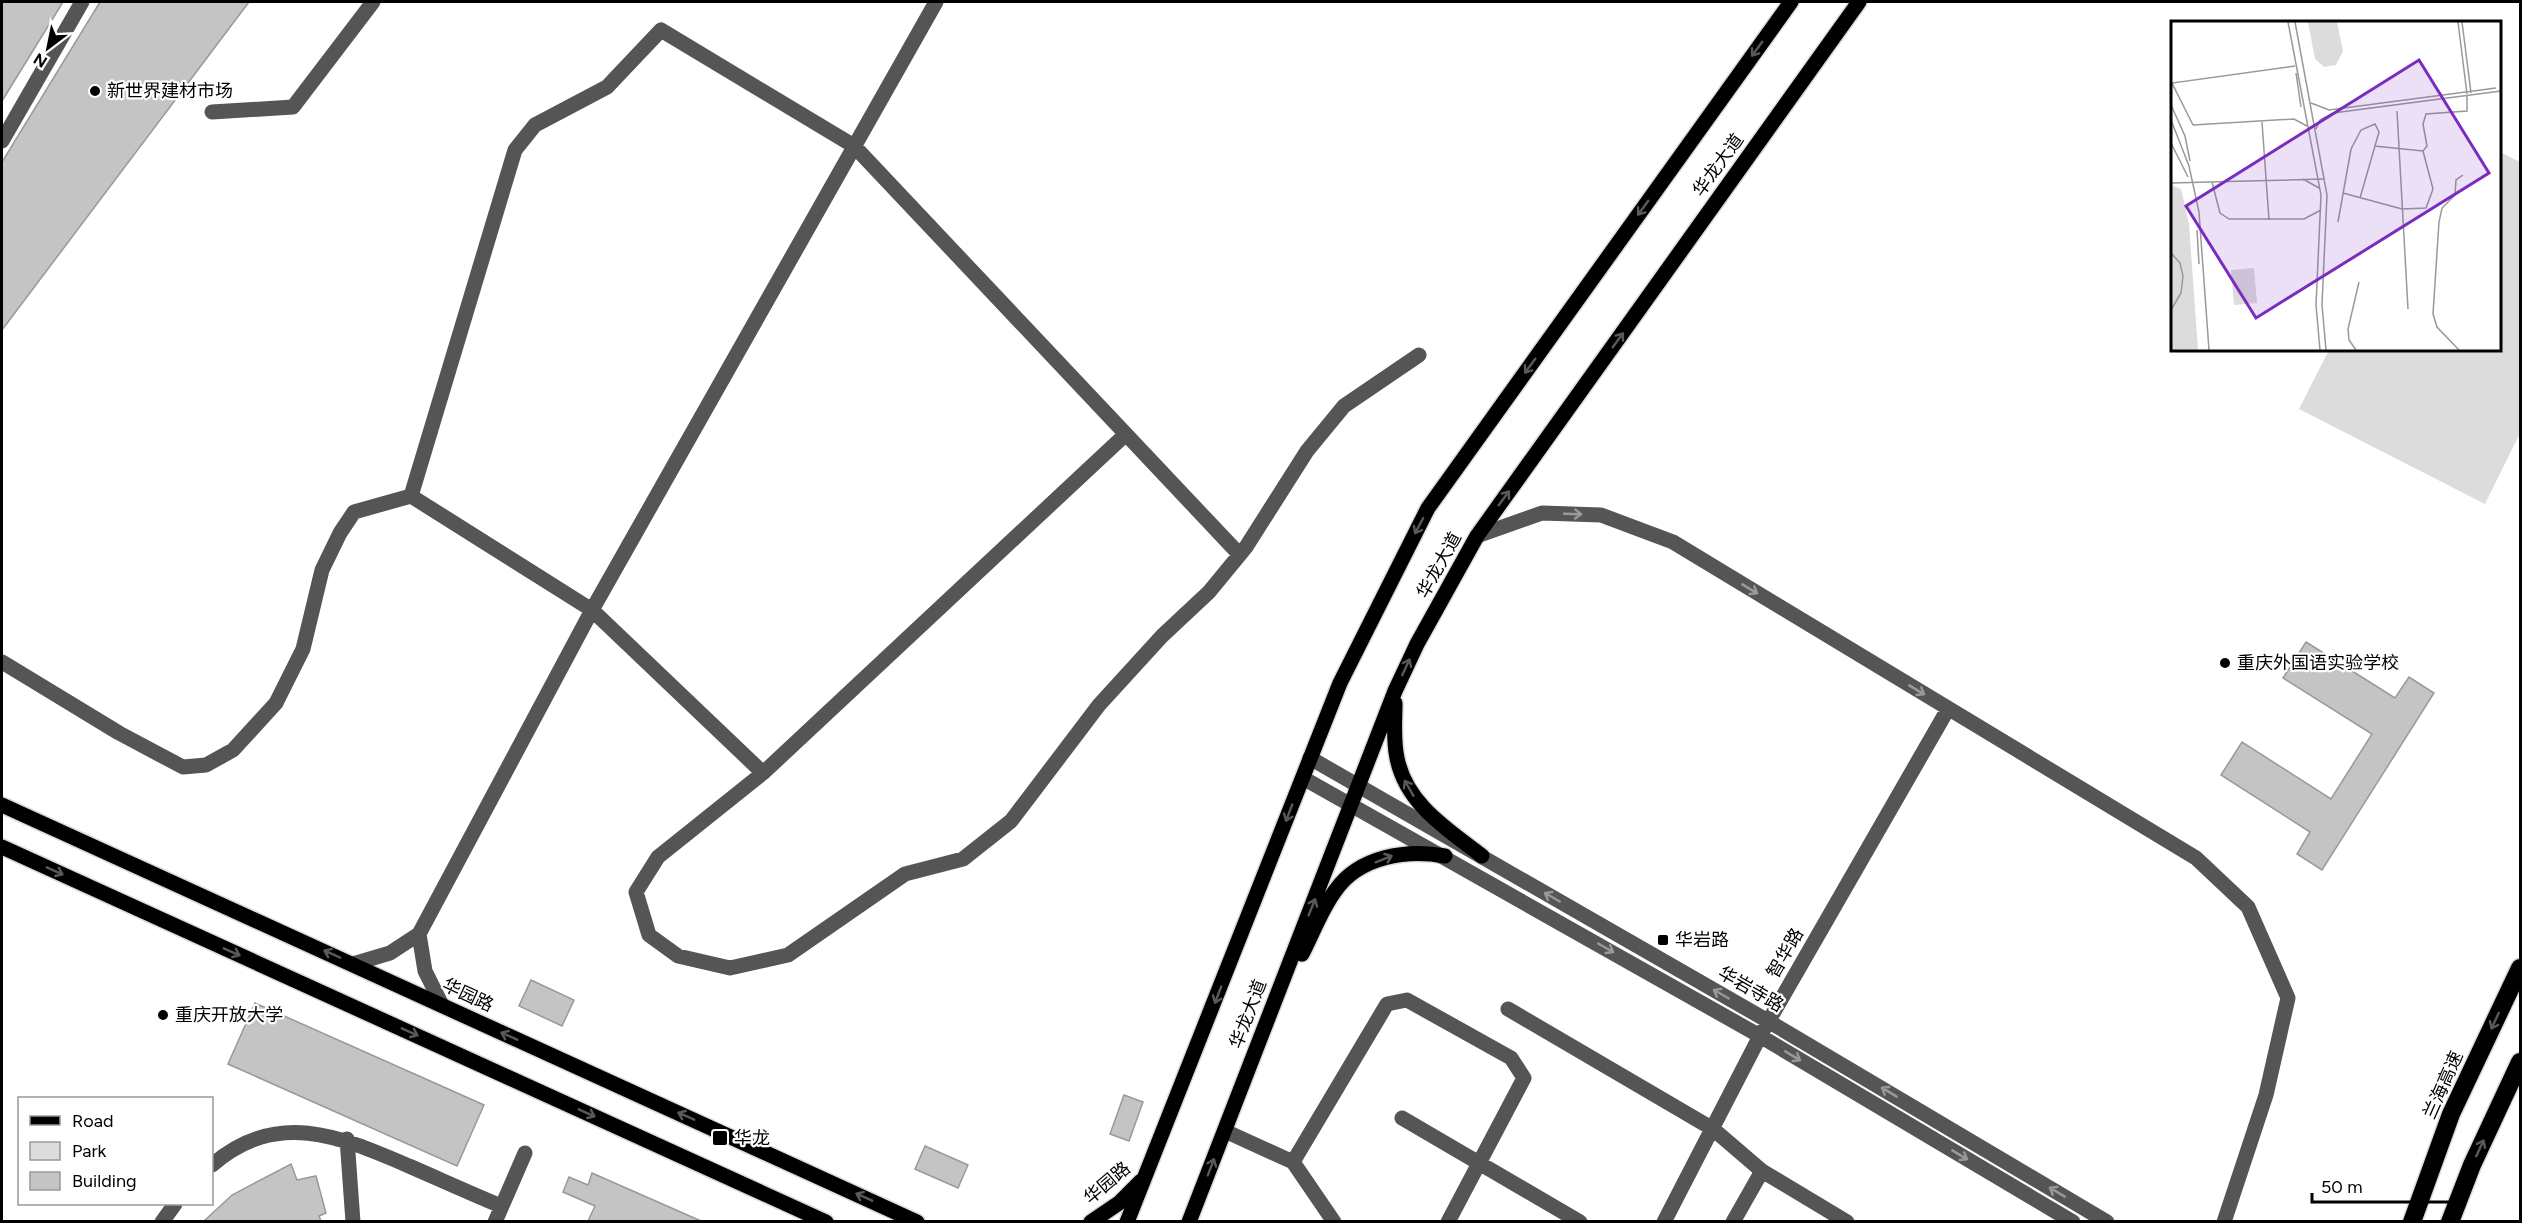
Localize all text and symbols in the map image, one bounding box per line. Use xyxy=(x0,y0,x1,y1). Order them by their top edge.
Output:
north arrow xyxy=(18,18,78,78)
inset map xyxy=(2171,21,2501,351)
one-way arrow xyxy=(1751,41,1763,57)
text: N xyxy=(30,49,51,72)
place label: 新世界建材市场 xyxy=(107,80,233,102)
marker: 新世界建材市场 xyxy=(88,84,102,98)
street label: 华龙大道 xyxy=(1688,129,1748,201)
one-way arrow xyxy=(1637,199,1650,215)
one-way arrow xyxy=(1611,332,1624,348)
one-way arrow xyxy=(1524,358,1536,374)
one-way arrow xyxy=(1498,491,1510,507)
one-way arrow xyxy=(1563,508,1583,520)
one-way arrow xyxy=(1413,517,1425,534)
street label: 华龙大道 xyxy=(1412,528,1466,602)
one-way arrow xyxy=(1741,583,1758,595)
place label: 重庆外国语实验学校 xyxy=(2237,652,2399,674)
marker: 重庆外国语实验学校 xyxy=(2218,656,2232,670)
one-way arrow xyxy=(1401,658,1413,676)
one-way arrow xyxy=(1908,685,1925,697)
one-way arrow xyxy=(1403,780,1414,798)
one-way arrow xyxy=(1283,803,1294,822)
one-way arrow xyxy=(1374,853,1393,864)
one-way arrow xyxy=(45,866,63,878)
one-way arrow xyxy=(1543,890,1560,902)
one-way arrow xyxy=(1307,898,1318,916)
street label: 智华路 xyxy=(1762,924,1808,982)
place label: 华岩路 xyxy=(1675,929,1729,951)
marker: 华岩路 xyxy=(1656,933,1670,947)
one-way arrow xyxy=(1596,943,1614,954)
one-way arrow xyxy=(223,947,241,958)
one-way arrow xyxy=(323,948,341,959)
street label: 华岩寺路 xyxy=(1714,961,1788,1017)
street label: 华园路 xyxy=(439,974,497,1016)
street label: 华龙大道 xyxy=(1225,976,1271,1052)
one-way arrow xyxy=(1212,985,1223,1003)
one-way arrow xyxy=(1712,988,1730,999)
place label: 重庆开放大学 xyxy=(175,1004,283,1026)
marker: 重庆开放大学 xyxy=(156,1008,170,1022)
one-way arrow xyxy=(2489,1012,2501,1030)
one-way arrow xyxy=(400,1027,418,1039)
one-way arrow xyxy=(500,1029,518,1041)
street label: 兰海高速 xyxy=(2418,1048,2468,1122)
one-way arrow xyxy=(1784,1050,1801,1062)
one-way arrow xyxy=(1881,1086,1898,1098)
legend xyxy=(18,1097,213,1205)
one-way arrow xyxy=(578,1108,596,1119)
text: Road xyxy=(72,1110,113,1132)
one-way arrow xyxy=(678,1110,696,1122)
place label: 华龙 xyxy=(734,1127,770,1149)
marker: 华龙 xyxy=(711,1129,729,1147)
one-way arrow xyxy=(2475,1139,2487,1157)
text: Park xyxy=(72,1140,107,1162)
one-way arrow xyxy=(1951,1150,1969,1161)
street label: 华园路 xyxy=(1079,1157,1135,1209)
one-way arrow xyxy=(1206,1158,1217,1177)
scale bar xyxy=(2312,1166,2464,1204)
text: Building xyxy=(72,1170,137,1192)
text: 50 m xyxy=(2321,1176,2363,1198)
one-way arrow xyxy=(2049,1185,2066,1197)
one-way arrow xyxy=(855,1191,873,1203)

